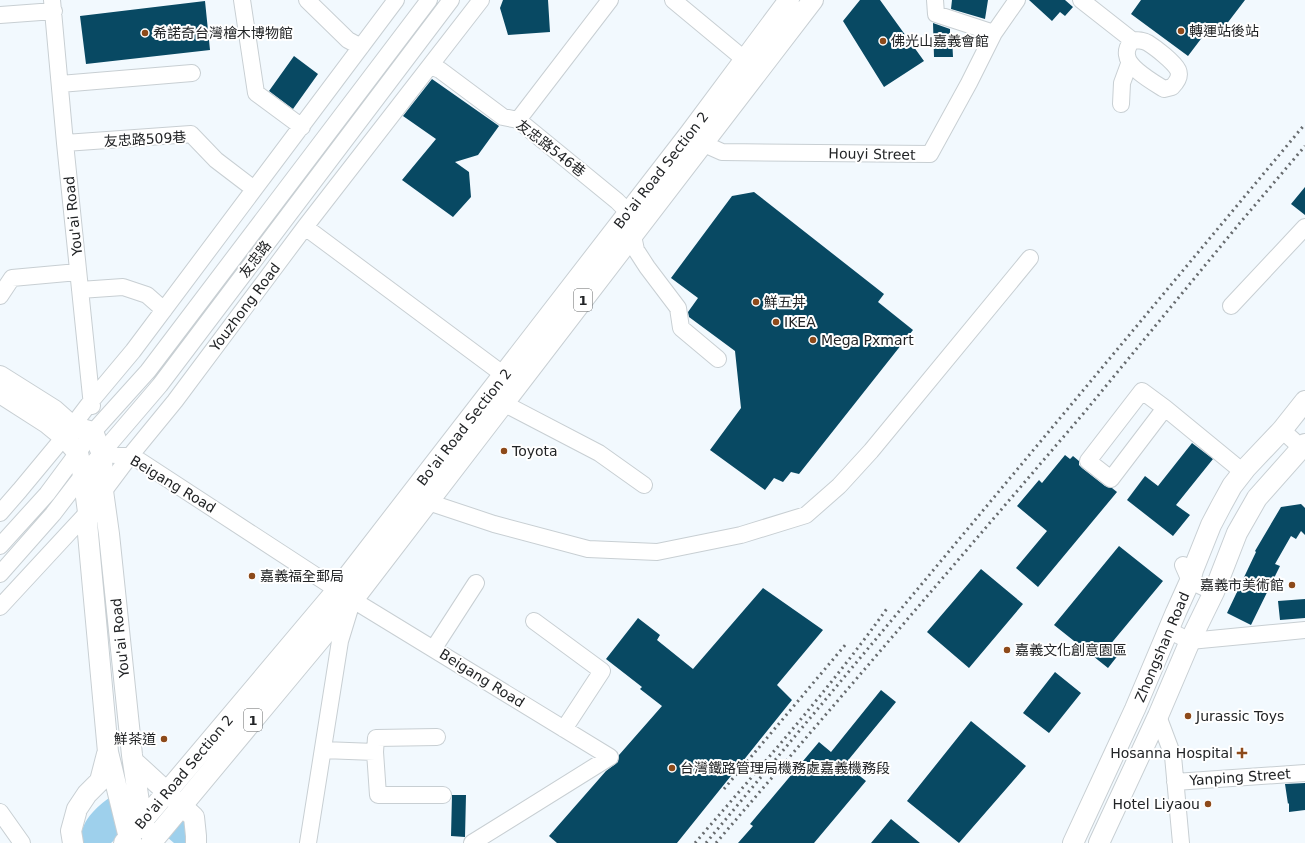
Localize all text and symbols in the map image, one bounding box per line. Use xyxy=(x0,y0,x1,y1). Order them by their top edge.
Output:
place label: 轉運站後站 xyxy=(1189,23,1259,39)
place label: 希諾奇台灣檜木博物館 xyxy=(153,25,293,41)
marker: 轉運站後站 xyxy=(1176,26,1186,36)
marker: 希諾奇台灣檜木博物館 xyxy=(140,28,150,38)
place label: 佛光山嘉義會館 xyxy=(891,33,989,49)
marker: 佛光山嘉義會館 xyxy=(878,36,888,46)
street label: Bo'ai Road Section 2 xyxy=(610,108,712,232)
street label: 友忠路546巷 xyxy=(513,116,589,180)
street label: 友忠路509巷 xyxy=(103,129,187,149)
street label: Houyi Street xyxy=(828,145,916,163)
street label: You'ai Road xyxy=(61,175,85,258)
street label: 友忠路 xyxy=(236,237,274,281)
street label: Youzhong Road xyxy=(206,260,283,355)
road number: 1 xyxy=(574,289,592,311)
place label: 鮮五丼 xyxy=(764,294,806,310)
marker: 鮮五丼 xyxy=(751,297,761,307)
place label: IKEA xyxy=(784,314,816,330)
marker: IKEA xyxy=(771,317,781,327)
place label: Mega Pxmart xyxy=(821,332,914,348)
marker: Mega Pxmart xyxy=(808,335,818,345)
street label: Bo'ai Road Section 2 xyxy=(413,365,515,489)
place label: Toyota xyxy=(511,443,558,459)
marker: Toyota xyxy=(499,446,509,456)
street label: Beigang Road xyxy=(127,452,219,516)
place label: 嘉義福全郵局 xyxy=(260,568,344,584)
marker: 嘉義福全郵局 xyxy=(247,571,257,581)
place label: 嘉義市美術館 xyxy=(1200,577,1284,593)
marker: 嘉義市美術館 xyxy=(1287,580,1297,590)
street label: Zhongshan Road xyxy=(1132,590,1192,704)
street label: You'ai Road xyxy=(108,597,132,680)
place label: 嘉義文化創意園區 xyxy=(1015,642,1127,658)
marker: 嘉義文化創意園區 xyxy=(1002,645,1012,655)
street label: Beigang Road xyxy=(437,646,527,710)
place label: Jurassic Toys xyxy=(1195,708,1284,724)
road number: 1 xyxy=(244,709,262,731)
marker: Jurassic Toys xyxy=(1183,711,1193,721)
street label: Bo'ai Road Section 2 xyxy=(132,712,236,832)
place label: 鮮茶道 xyxy=(114,731,156,747)
marker: 鮮茶道 xyxy=(159,734,169,744)
place label: Hosanna Hospital xyxy=(1110,745,1233,761)
marker: Hosanna Hospital xyxy=(1236,747,1248,759)
place label: 台灣鐵路管理局機務處嘉義機務段 xyxy=(680,760,890,776)
marker: 台灣鐵路管理局機務處嘉義機務段 xyxy=(667,763,677,773)
street label: Yanping Street xyxy=(1188,765,1292,789)
place label: Hotel Liyaou xyxy=(1112,796,1200,812)
marker: Hotel Liyaou xyxy=(1203,799,1213,809)

